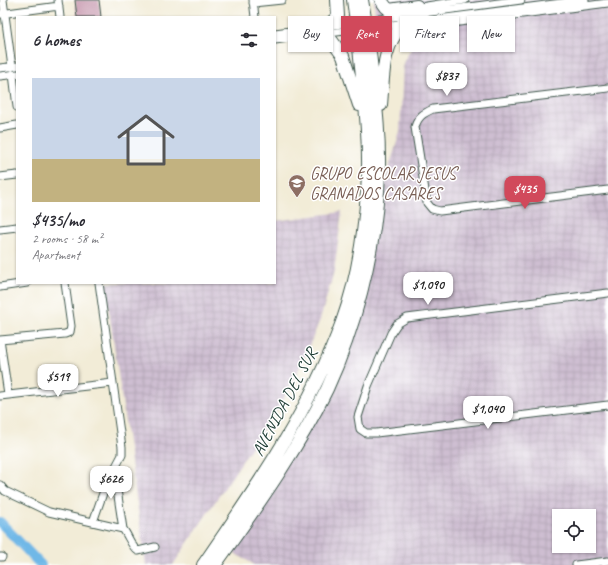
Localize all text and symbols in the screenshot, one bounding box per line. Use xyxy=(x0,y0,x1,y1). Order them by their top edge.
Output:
chip: Buy xyxy=(288,16,333,52)
chip: Rent xyxy=(341,16,392,52)
chip: Filters xyxy=(400,16,459,52)
chip: New xyxy=(467,16,515,52)
icon: filters xyxy=(238,29,260,51)
text: 6 homes xyxy=(32,30,80,51)
pin: $837 xyxy=(423,63,471,97)
text: $837 xyxy=(435,68,459,84)
icon: home xyxy=(110,104,182,176)
place label: GRUPO ESCOLAR JESUS GRANADOS CASARES xyxy=(310,163,460,204)
school or university icon: GRUPO ESCOLAR JESUS GRANADOS CASARES xyxy=(287,173,307,198)
pin: $435 xyxy=(501,176,549,210)
text: $435 xyxy=(513,181,537,197)
text: $435/mo xyxy=(32,210,84,231)
text: 2 rooms · 58 m² xyxy=(32,231,102,247)
text: Apartment xyxy=(32,247,80,263)
pin: $1,090 xyxy=(395,272,461,306)
text: $1,090 xyxy=(412,277,444,293)
street label: AVENIDA DEL SUR xyxy=(247,343,323,460)
pin: $519 xyxy=(34,364,82,398)
text: $519 xyxy=(46,369,70,385)
pin: $1,040 xyxy=(455,396,521,430)
text: $1,040 xyxy=(472,401,504,417)
pin: $626 xyxy=(87,466,135,500)
text: $626 xyxy=(99,471,123,487)
map controls xyxy=(552,509,596,553)
button: locate xyxy=(552,509,596,553)

